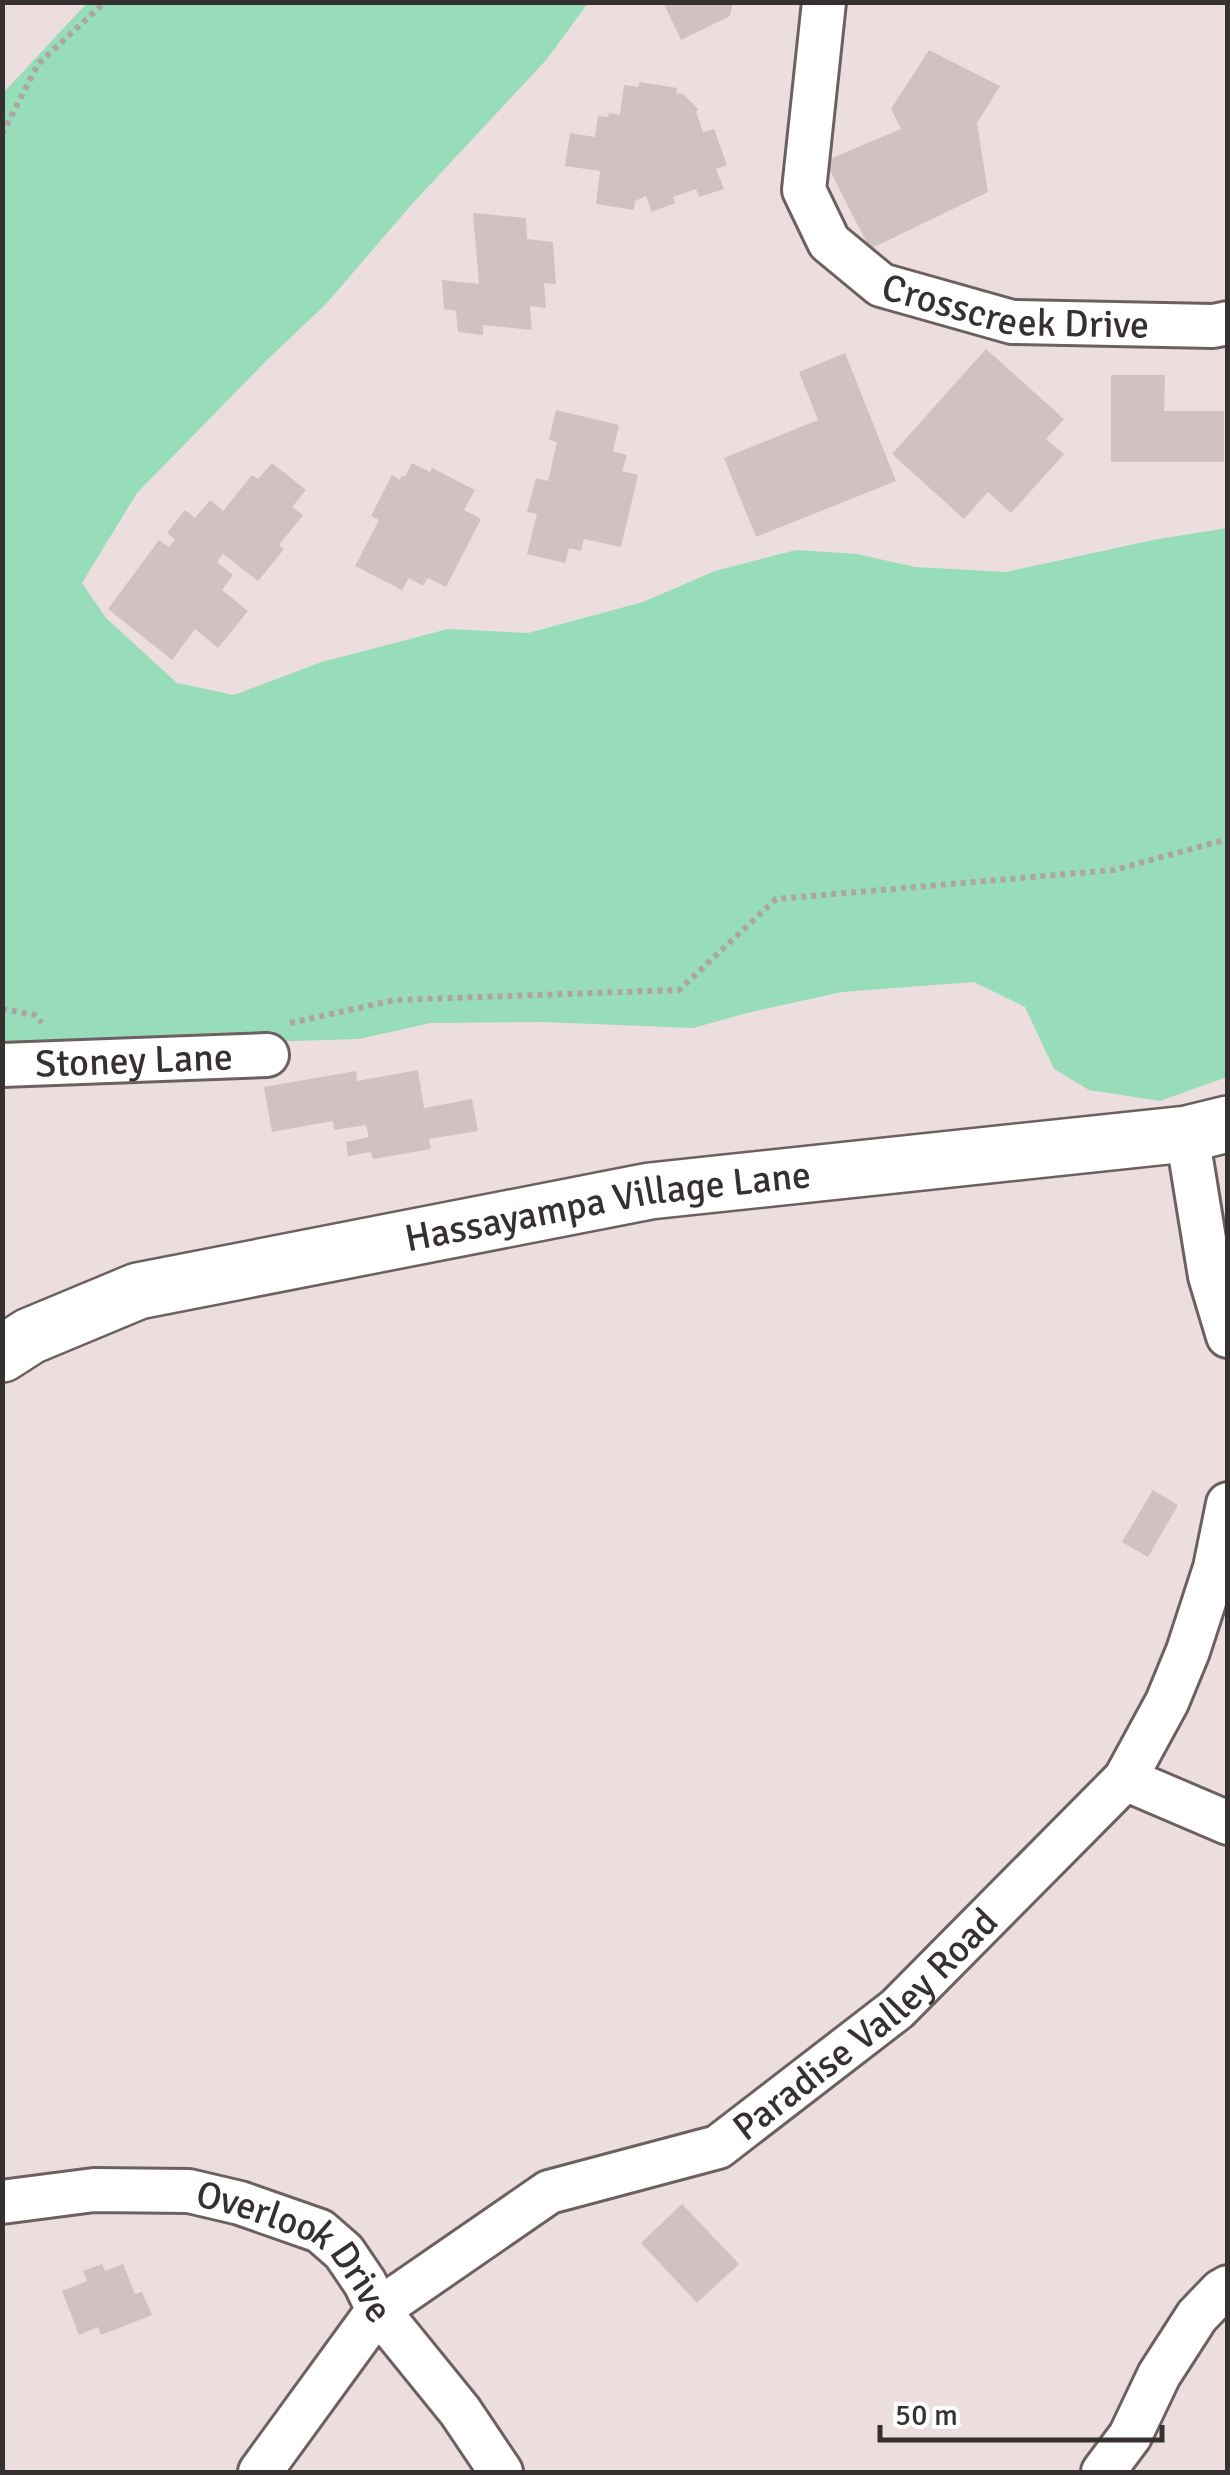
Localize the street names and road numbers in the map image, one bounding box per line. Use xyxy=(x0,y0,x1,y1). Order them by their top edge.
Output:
street label: Crosscreek Drive xyxy=(877,263,1150,349)
street label: Stoney Lane xyxy=(34,1033,234,1088)
street label: Hassayampa Village Lane xyxy=(401,1151,813,1262)
street label: Paradise Valley Road xyxy=(724,1898,1008,2151)
street label: Overlook Drive xyxy=(192,2171,402,2333)

